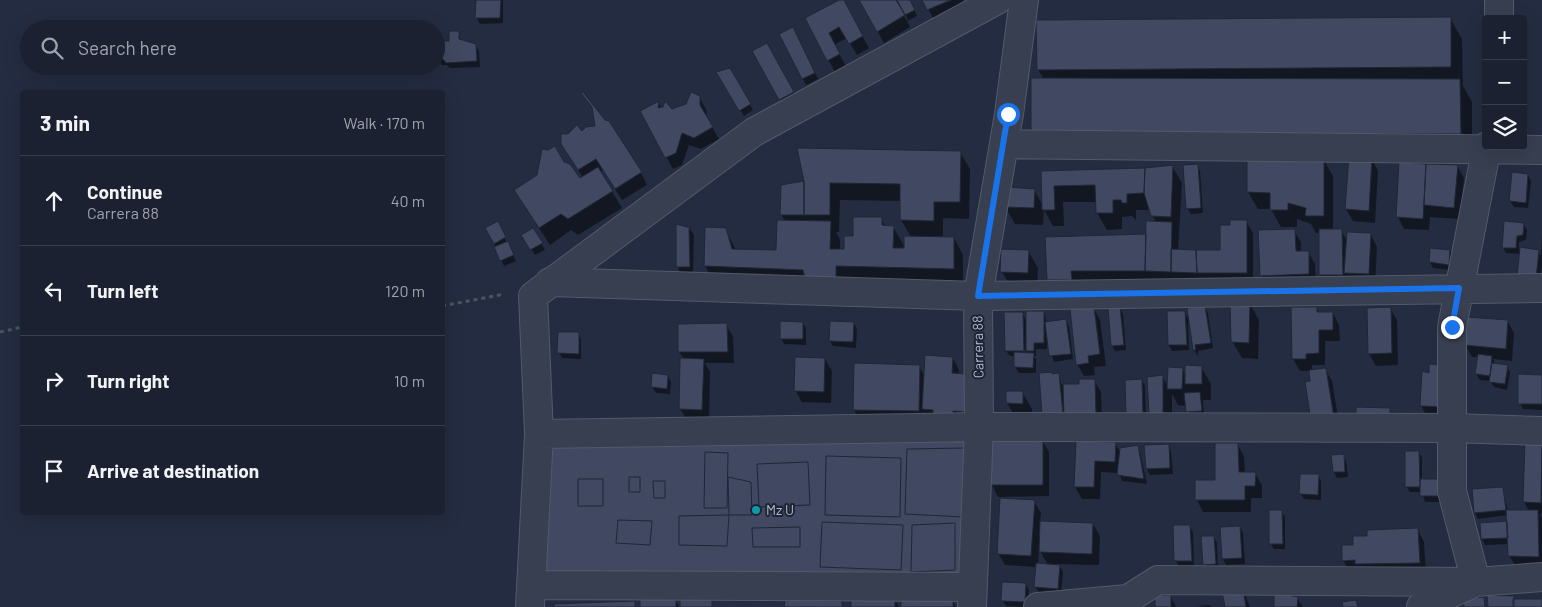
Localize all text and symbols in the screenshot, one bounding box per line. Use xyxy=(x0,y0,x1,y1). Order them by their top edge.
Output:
map controls xyxy=(1482,15,1527,150)
button: + xyxy=(1482,15,1527,60)
search box xyxy=(20,20,445,75)
icon: search xyxy=(38,34,66,62)
text: Search here xyxy=(78,36,177,59)
button: − xyxy=(1482,60,1527,105)
route start xyxy=(997,103,1020,126)
button: layers xyxy=(1482,105,1527,150)
text: 3 min xyxy=(40,110,90,135)
text: Walk · 170 m xyxy=(343,113,425,132)
text: Continue xyxy=(87,180,163,203)
icon: ahead xyxy=(40,187,68,215)
text: 40 m xyxy=(391,191,425,210)
text: Carrera 88 xyxy=(87,203,159,222)
icon: left xyxy=(40,277,68,305)
text: Turn left xyxy=(87,279,158,302)
text: 120 m xyxy=(385,281,425,300)
street label: Carrera 88 xyxy=(968,315,987,379)
route end xyxy=(1441,316,1464,339)
icon: right xyxy=(40,367,68,395)
text: Turn right xyxy=(87,369,169,392)
text: 10 m xyxy=(394,371,425,390)
icon: arrive xyxy=(40,457,68,485)
text: Arrive at destination xyxy=(87,459,259,482)
place label: Mz U xyxy=(766,501,794,518)
marker: Mz U xyxy=(750,504,762,516)

